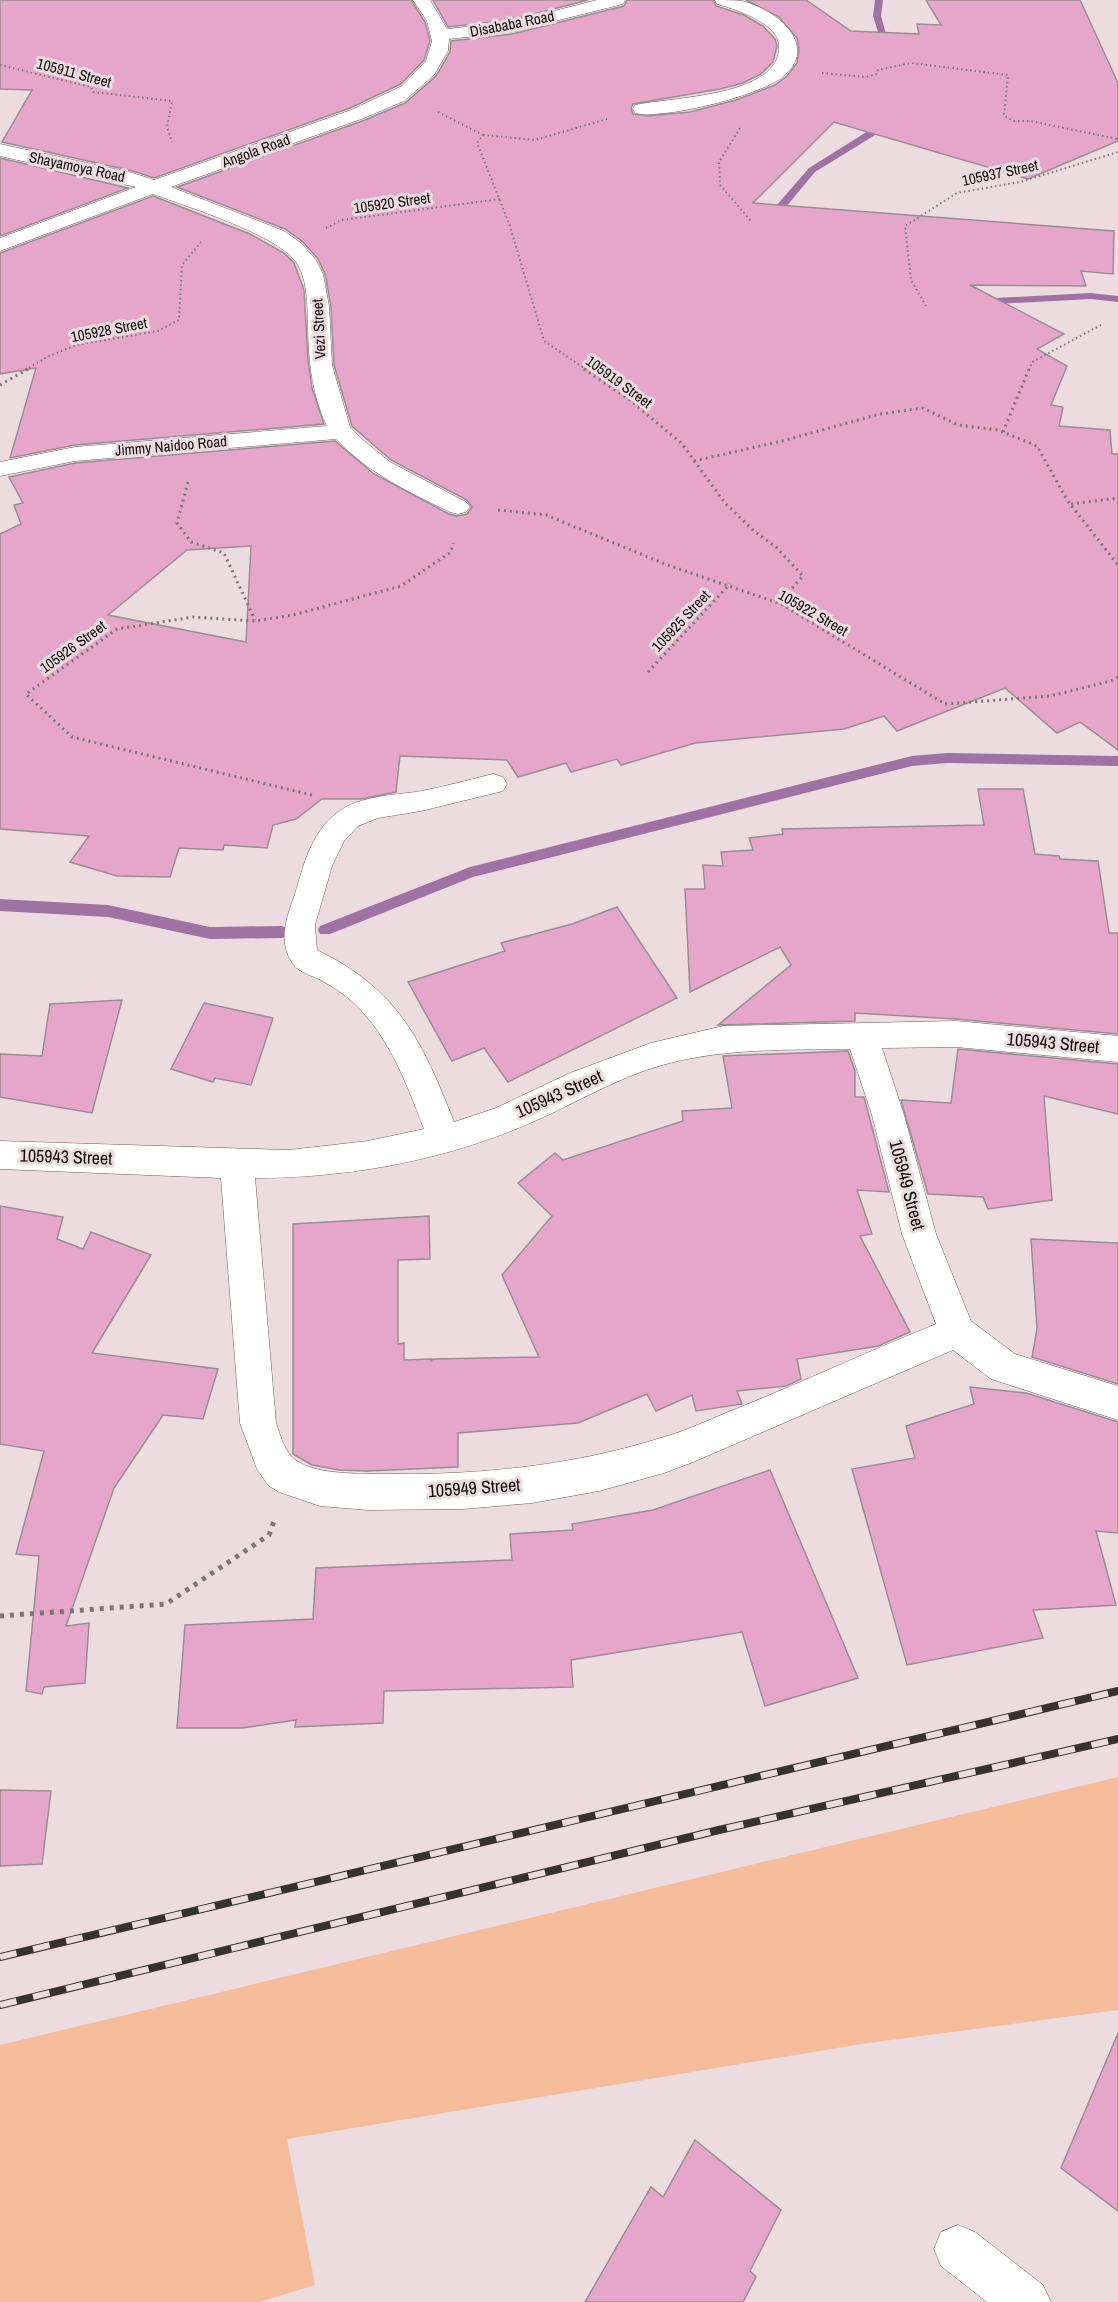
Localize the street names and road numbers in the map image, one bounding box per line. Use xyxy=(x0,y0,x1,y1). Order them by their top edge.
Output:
street label: Disababa Road xyxy=(468,5,556,42)
street label: 105911 Street xyxy=(35,52,114,93)
street label: Angola Road xyxy=(218,129,293,173)
street label: Shayamoya Road xyxy=(27,146,127,187)
street label: 105937 Street xyxy=(960,154,1040,191)
street label: 105920 Street xyxy=(352,187,432,218)
street label: Vezi Street xyxy=(306,298,331,360)
street label: 105928 Street xyxy=(69,312,149,347)
street label: 105919 Street xyxy=(582,350,657,413)
street label: Jimmy Naidoo Road xyxy=(114,430,228,461)
street label: 105922 Street xyxy=(775,584,852,641)
street label: 105925 Street xyxy=(647,585,715,656)
street label: 105926 Street xyxy=(35,615,111,678)
street label: 105943 Street xyxy=(1006,1026,1100,1059)
street label: 105943 Street xyxy=(511,1063,606,1124)
street label: 105949 Street xyxy=(883,1137,932,1233)
street label: 105943 Street xyxy=(19,1142,113,1171)
street label: 105949 Street xyxy=(427,1472,521,1503)

